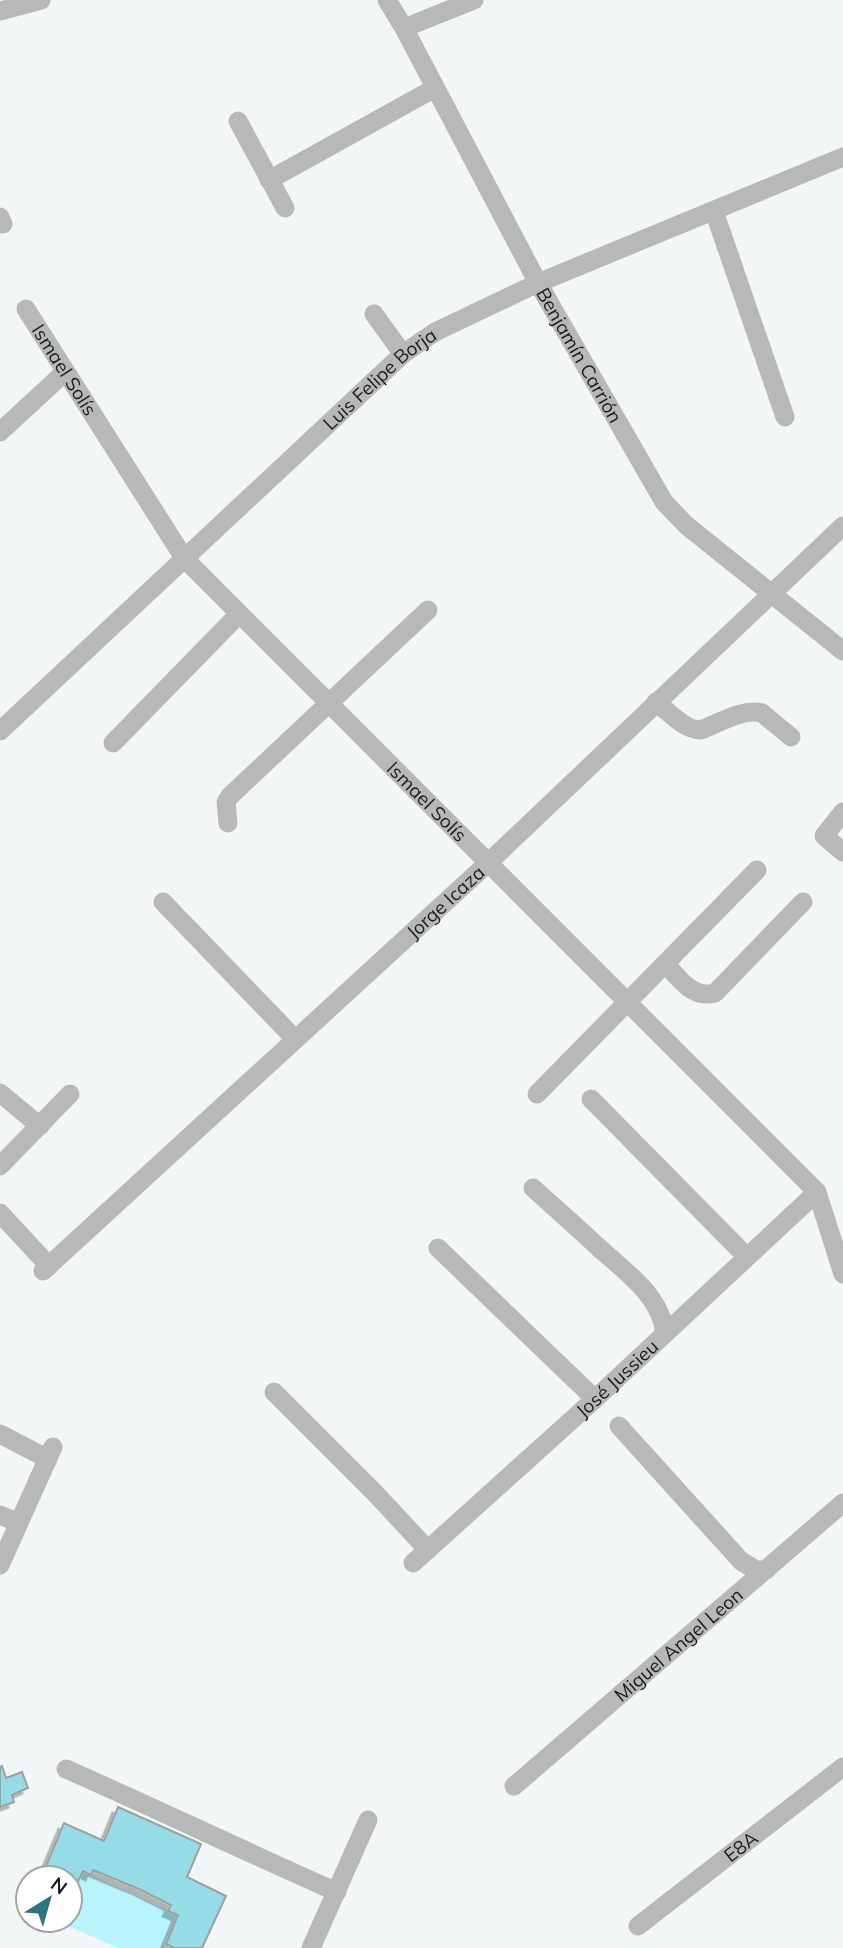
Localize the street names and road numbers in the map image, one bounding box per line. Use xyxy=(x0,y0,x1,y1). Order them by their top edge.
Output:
street label: Benjamín Carrión xyxy=(531,283,628,427)
street label: Ismael Solís xyxy=(27,320,102,420)
street label: Luis Felipe Borja xyxy=(318,323,441,435)
street label: Ismael Solís xyxy=(382,756,472,847)
street label: Jorge Icaza xyxy=(401,860,490,944)
street label: José Jussieu xyxy=(571,1334,663,1423)
street label: Miguel Angel Leon xyxy=(609,1583,748,1706)
street label: E8A xyxy=(719,1826,763,1867)

